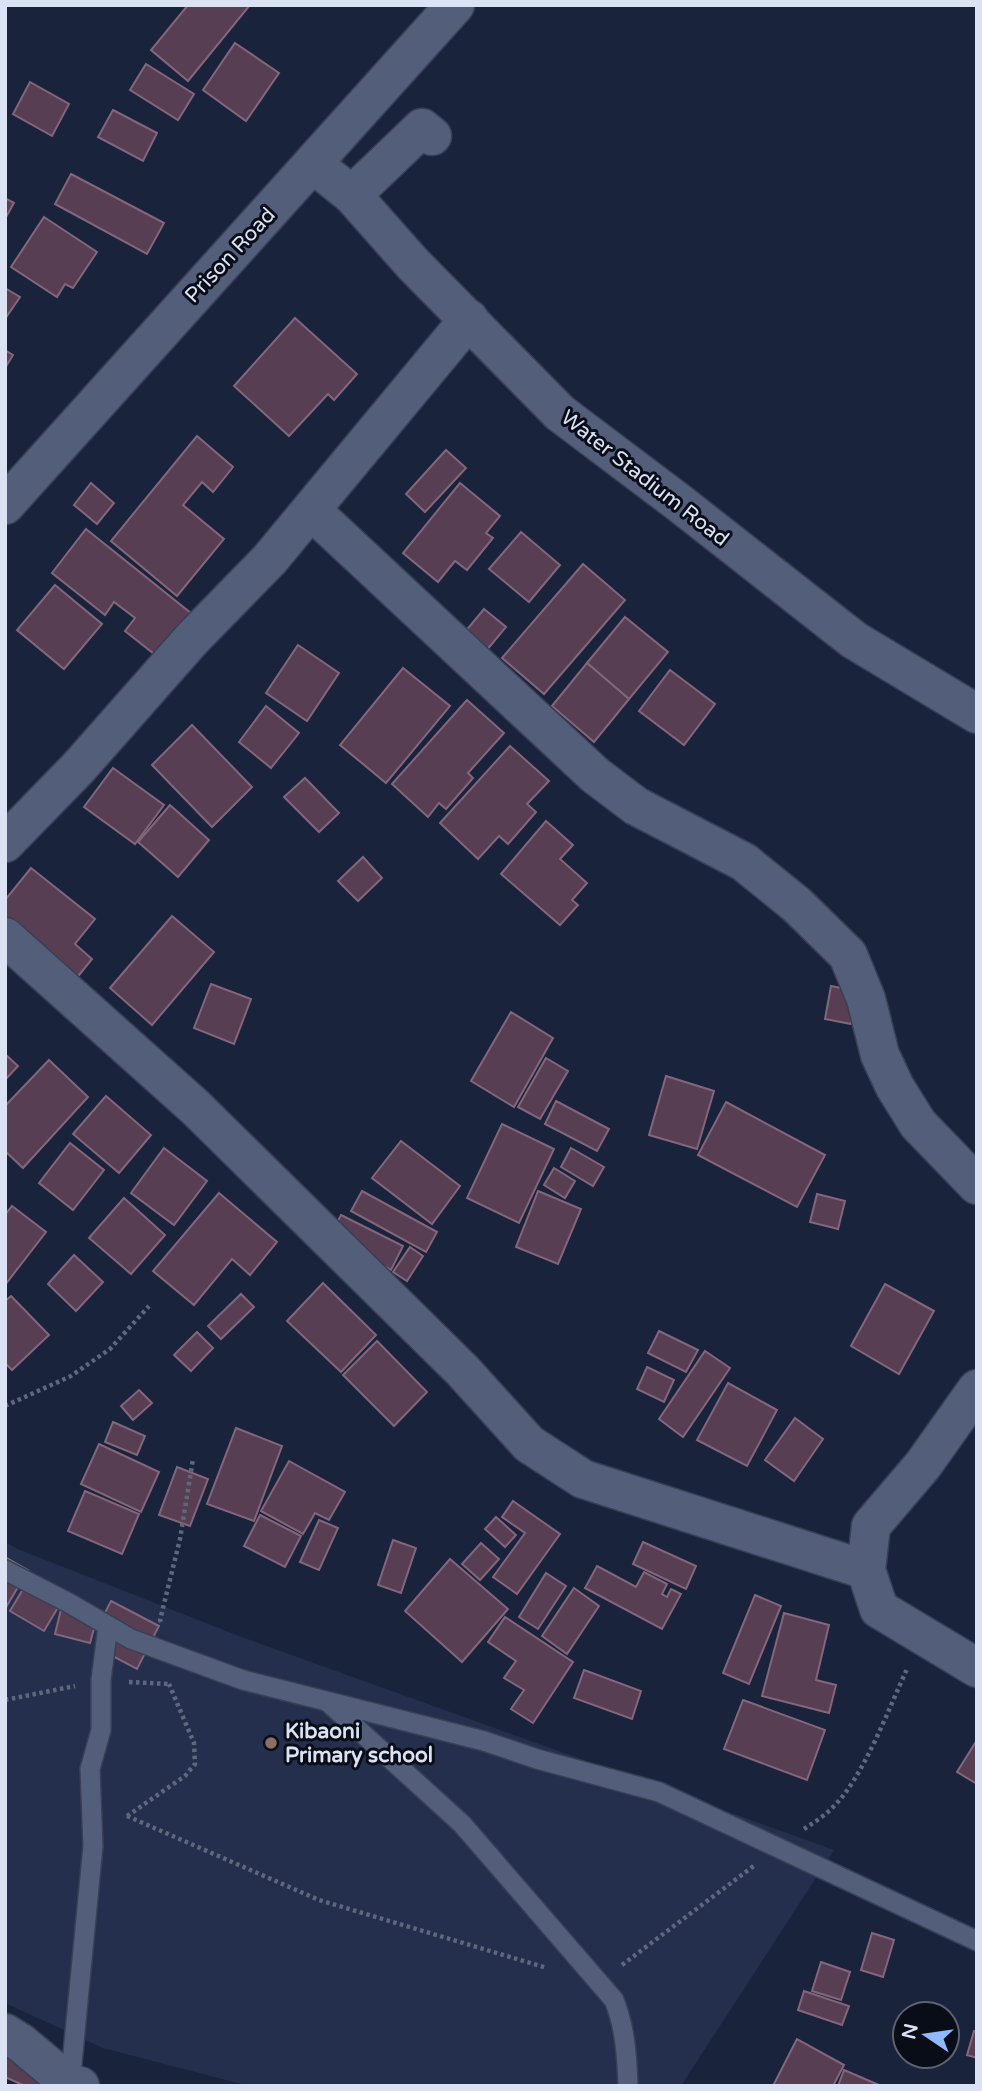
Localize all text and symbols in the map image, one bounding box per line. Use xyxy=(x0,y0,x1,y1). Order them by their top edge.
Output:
street label: Prison Road xyxy=(180,203,281,308)
street label: Water Stadium Road xyxy=(556,405,734,552)
place label: Kibaoni Primary school xyxy=(285,1719,433,1768)
marker: Kibaoni Primary school xyxy=(263,1735,279,1751)
north arrow xyxy=(891,2000,961,2070)
text: N xyxy=(898,2021,923,2041)

